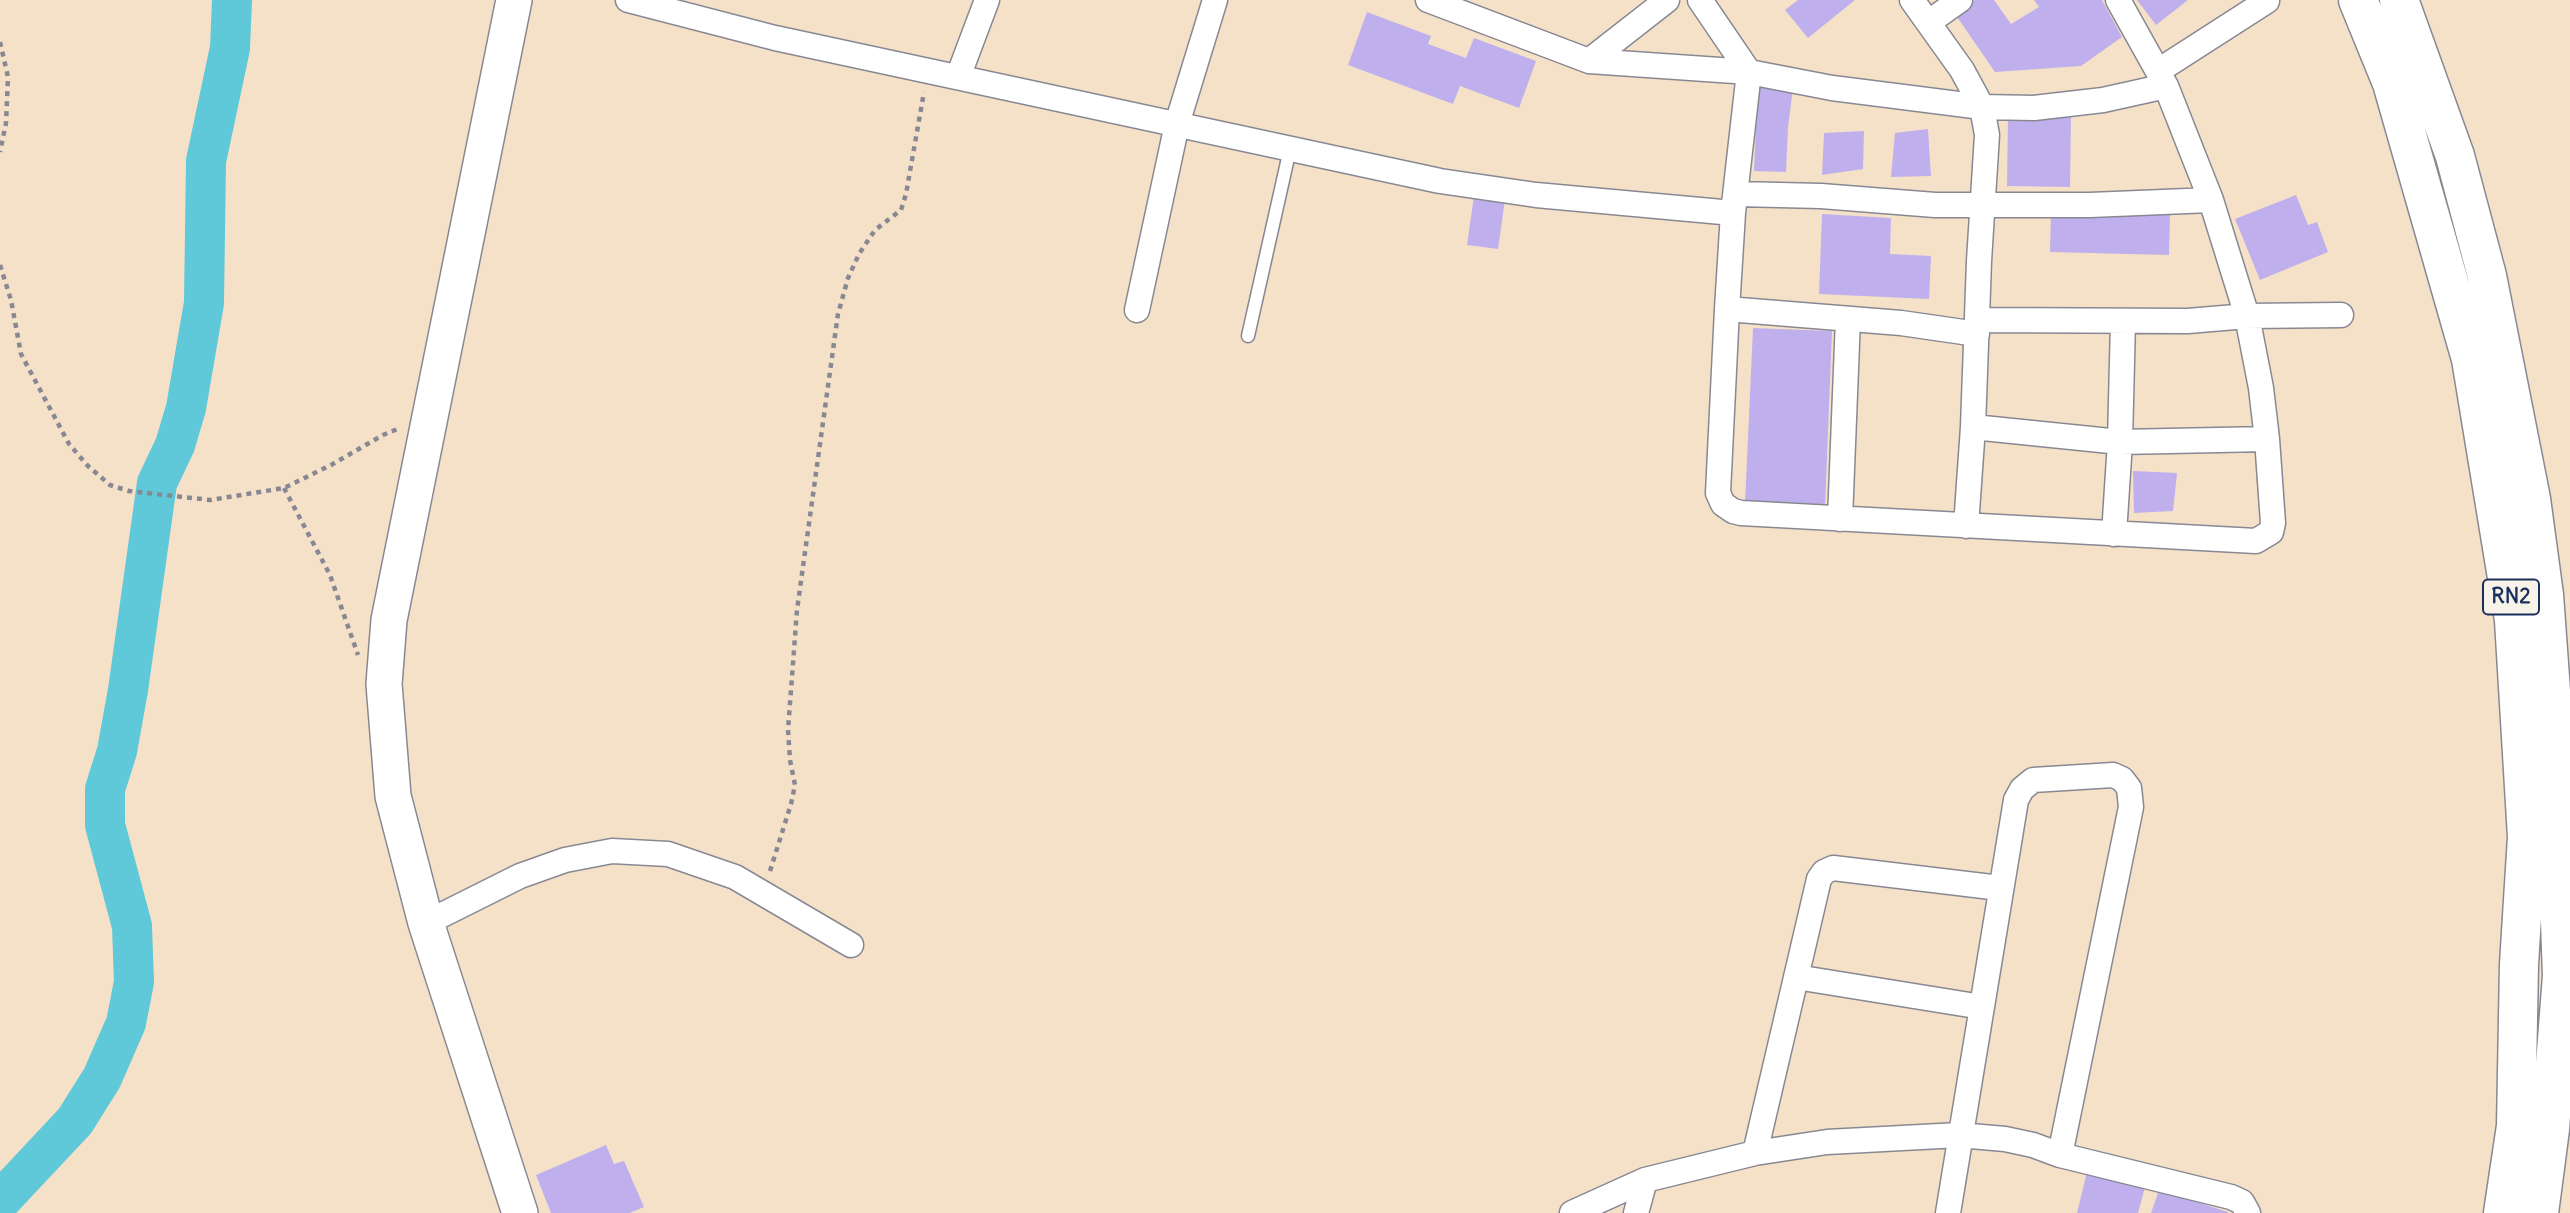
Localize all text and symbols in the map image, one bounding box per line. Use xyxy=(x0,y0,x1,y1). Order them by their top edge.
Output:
road number: RN2 xyxy=(2483,580,2539,614)

